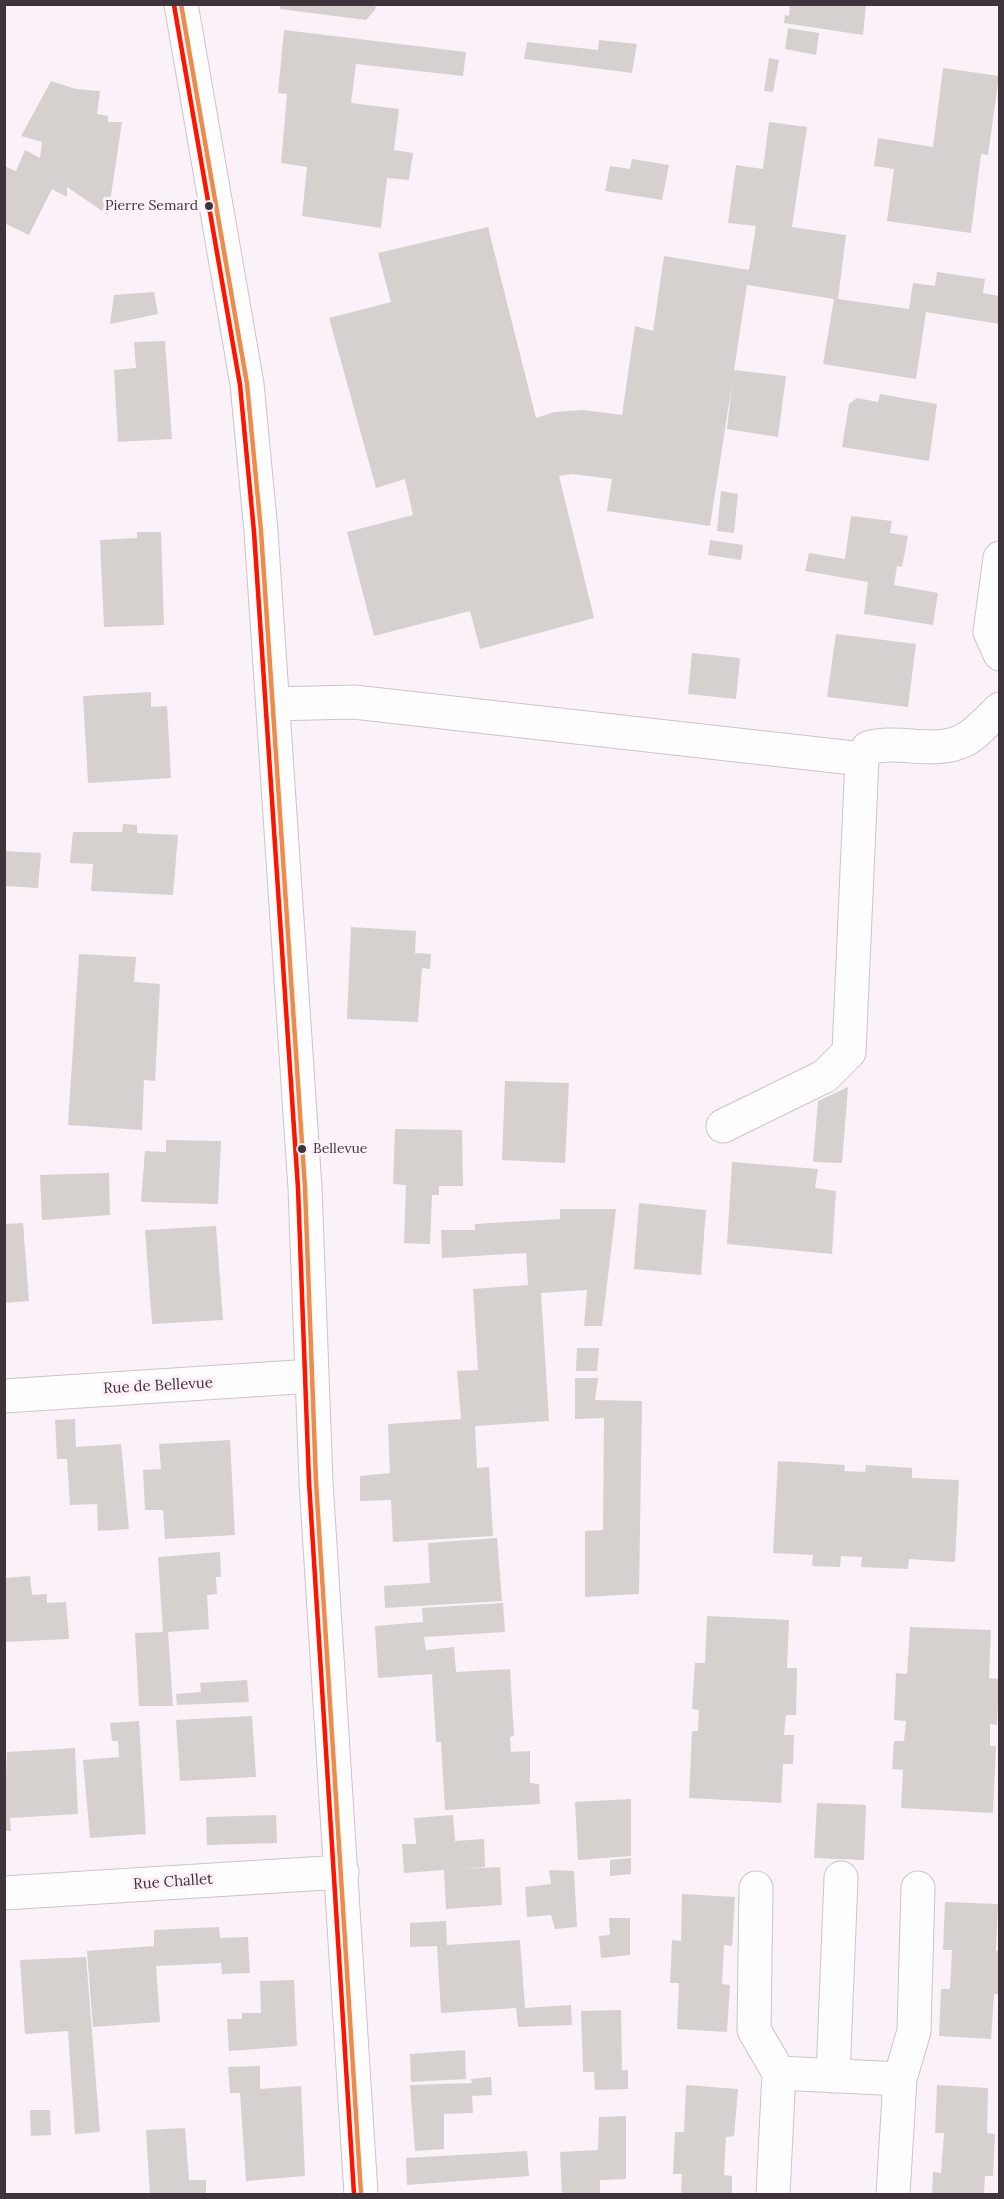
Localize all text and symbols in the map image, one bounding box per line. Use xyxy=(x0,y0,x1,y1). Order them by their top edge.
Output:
place label: Pierre Semard xyxy=(105,198,198,214)
marker: Pierre Semard xyxy=(203,200,215,212)
place label: Bellevue xyxy=(313,1141,367,1157)
marker: Bellevue xyxy=(296,1143,308,1155)
street label: Rue de Bellevue xyxy=(103,1374,213,1398)
street label: Rue Challet xyxy=(133,1870,213,1894)

